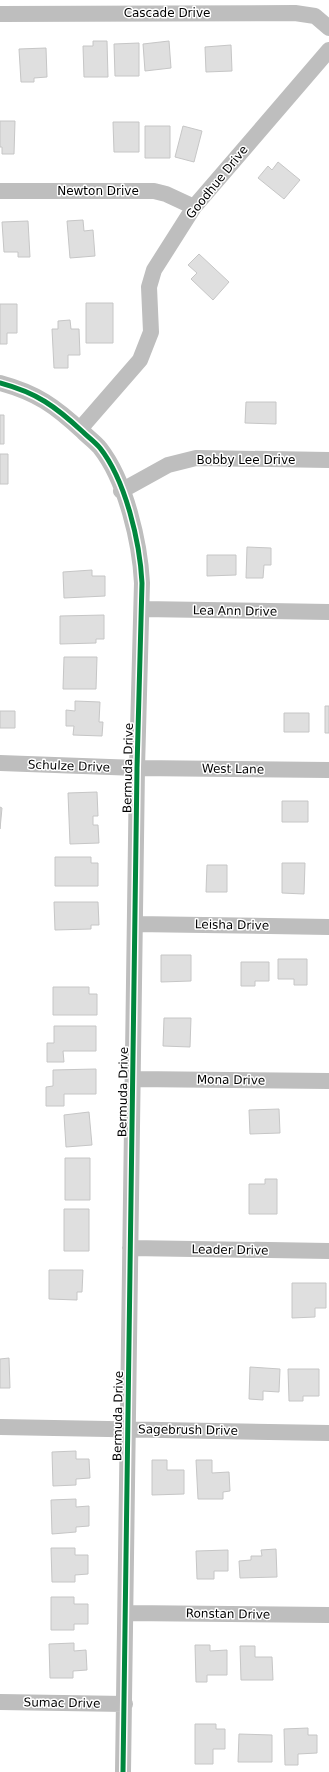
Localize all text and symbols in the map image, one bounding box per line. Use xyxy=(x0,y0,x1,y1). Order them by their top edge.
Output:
street label: Cascade Drive xyxy=(124,6,210,20)
street label: Goodhue Drive xyxy=(183,143,251,221)
street label: Newton Drive xyxy=(57,184,139,198)
street label: Bobby Lee Drive xyxy=(197,453,295,467)
street label: Lea Ann Drive xyxy=(193,603,277,619)
street label: Bermuda Drive xyxy=(120,723,136,813)
street label: Schulze Drive xyxy=(28,758,110,774)
street label: West Lane xyxy=(202,761,264,777)
street label: Leisha Drive xyxy=(195,917,269,933)
street label: Bermuda Drive xyxy=(115,1047,131,1137)
street label: Mona Drive xyxy=(197,1072,265,1088)
street label: Leader Drive xyxy=(191,1242,269,1258)
street label: Bermuda Drive xyxy=(110,1371,126,1461)
street label: Sagebrush Drive xyxy=(138,1422,238,1438)
street label: Ronstan Drive xyxy=(186,1606,270,1622)
street label: Sumac Drive xyxy=(24,1695,100,1711)

